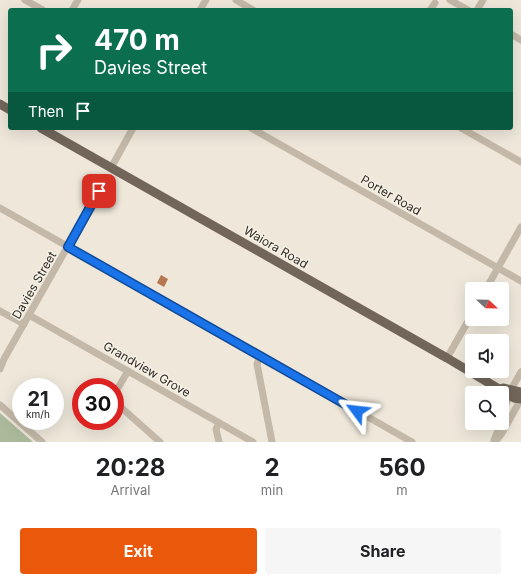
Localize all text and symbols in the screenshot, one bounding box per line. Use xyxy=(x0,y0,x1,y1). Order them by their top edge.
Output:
text: 470 m xyxy=(94,23,180,57)
icon: right xyxy=(28,24,80,76)
text: Davies Street xyxy=(94,57,207,78)
icon: arrive xyxy=(72,100,94,122)
text: Then xyxy=(28,102,64,121)
street label: Porter Road xyxy=(358,172,424,218)
pin xyxy=(82,174,116,208)
icon: arrive xyxy=(88,180,110,202)
street label: Waiora Road xyxy=(241,223,311,271)
street label: Davies Street xyxy=(9,249,59,321)
north arrow xyxy=(465,282,509,326)
map controls xyxy=(465,282,509,430)
button: sound xyxy=(465,334,509,378)
street label: Grandview Grove xyxy=(101,338,193,400)
speed limit sign: 30 xyxy=(72,378,124,430)
button: search xyxy=(465,386,509,430)
text: 21 xyxy=(27,387,49,411)
position arrow xyxy=(336,390,378,432)
text: km/h xyxy=(26,408,50,420)
text: 20:28 xyxy=(95,453,165,482)
text: 2 xyxy=(264,453,280,482)
text: 560 xyxy=(378,453,426,482)
text: Arrival xyxy=(110,482,150,498)
text: min xyxy=(261,482,283,498)
text: m xyxy=(396,482,408,498)
button: Exit xyxy=(20,528,257,574)
button: Share xyxy=(265,528,501,574)

